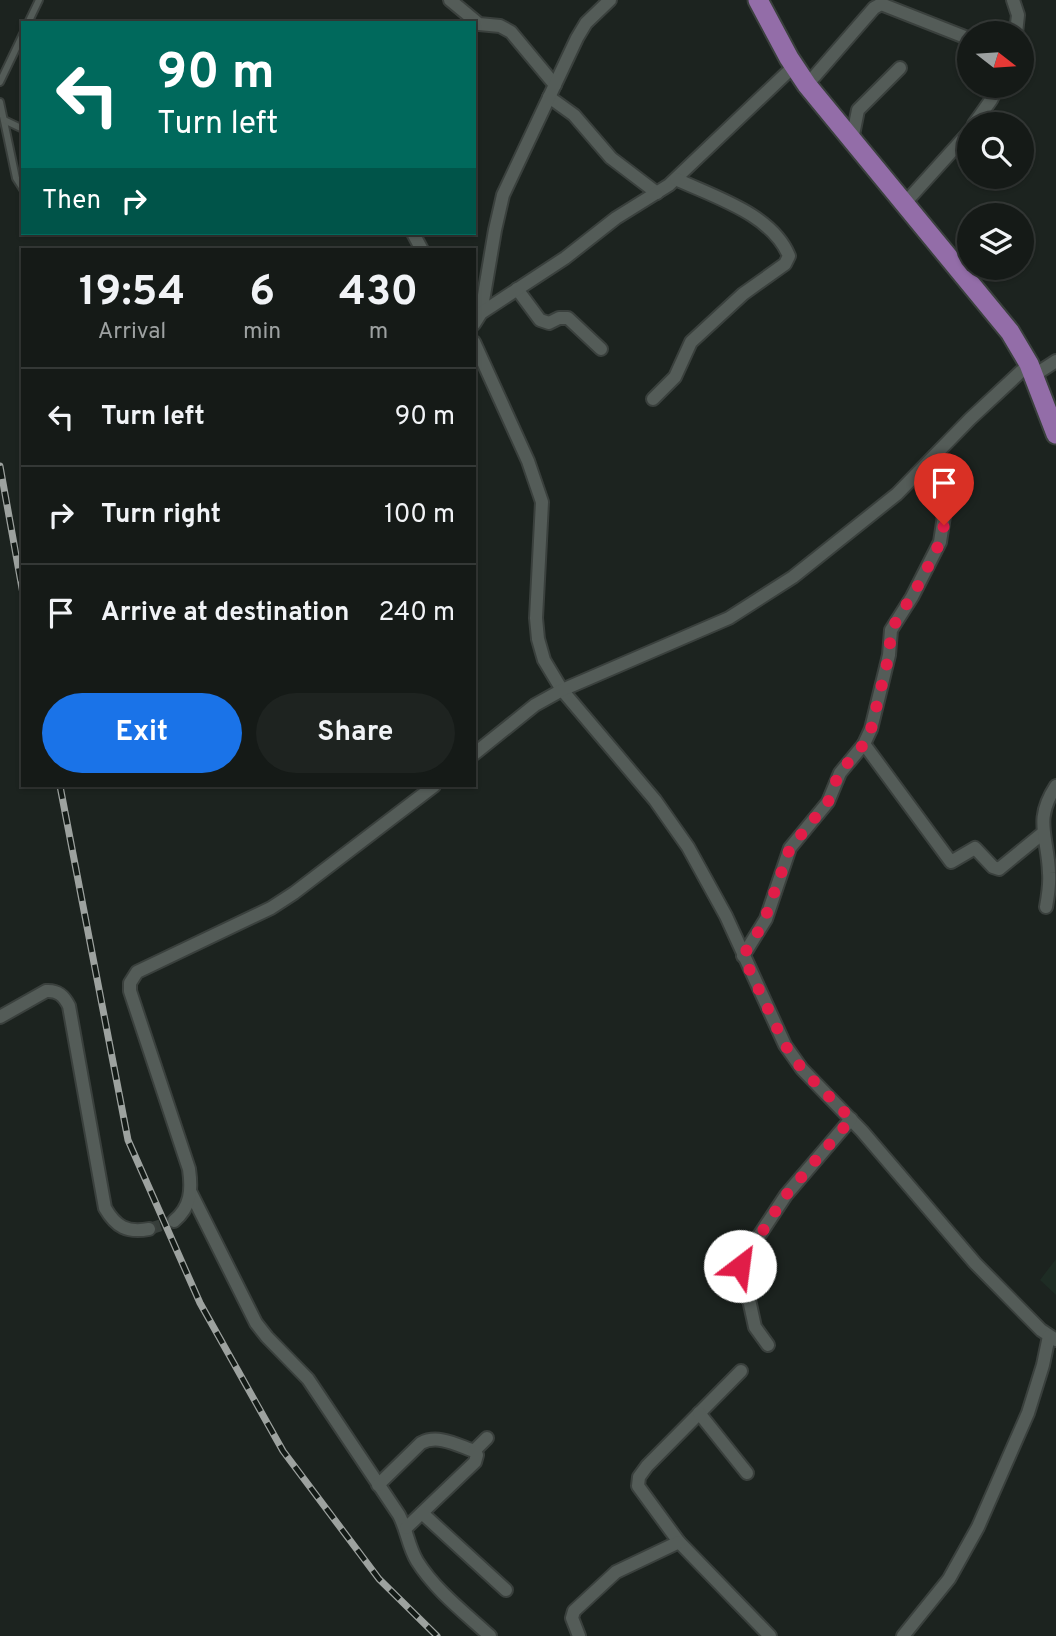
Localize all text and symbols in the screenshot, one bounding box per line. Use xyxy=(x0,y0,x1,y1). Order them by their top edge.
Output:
north arrow xyxy=(957,21,1034,98)
map controls xyxy=(957,21,1034,280)
text: 90 m xyxy=(157,44,275,106)
icon: left xyxy=(42,49,133,140)
text: Turn left xyxy=(157,105,278,145)
button: search xyxy=(957,112,1034,189)
icon: right xyxy=(115,182,153,220)
text: Then xyxy=(42,185,101,218)
button: layers xyxy=(957,203,1034,280)
text: 19:54 xyxy=(79,267,185,320)
text: 6 xyxy=(249,267,275,320)
text: 430 xyxy=(339,267,418,320)
text: Arrival xyxy=(98,318,166,347)
text: min xyxy=(243,318,281,347)
text: m xyxy=(369,318,388,347)
icon: left xyxy=(42,398,80,436)
text: Turn left xyxy=(101,401,205,434)
text: 90 m xyxy=(395,401,455,434)
pin xyxy=(914,453,974,525)
icon: arrive xyxy=(925,464,963,502)
icon: right xyxy=(42,496,80,534)
text: Turn right xyxy=(101,499,221,532)
text: 100 m xyxy=(384,499,455,532)
icon: arrive xyxy=(42,594,80,632)
text: Arrive at destination xyxy=(101,597,349,630)
text: 240 m xyxy=(378,597,455,630)
button: Exit xyxy=(42,693,242,773)
button: Share xyxy=(256,693,455,773)
position arrow xyxy=(703,1229,777,1303)

